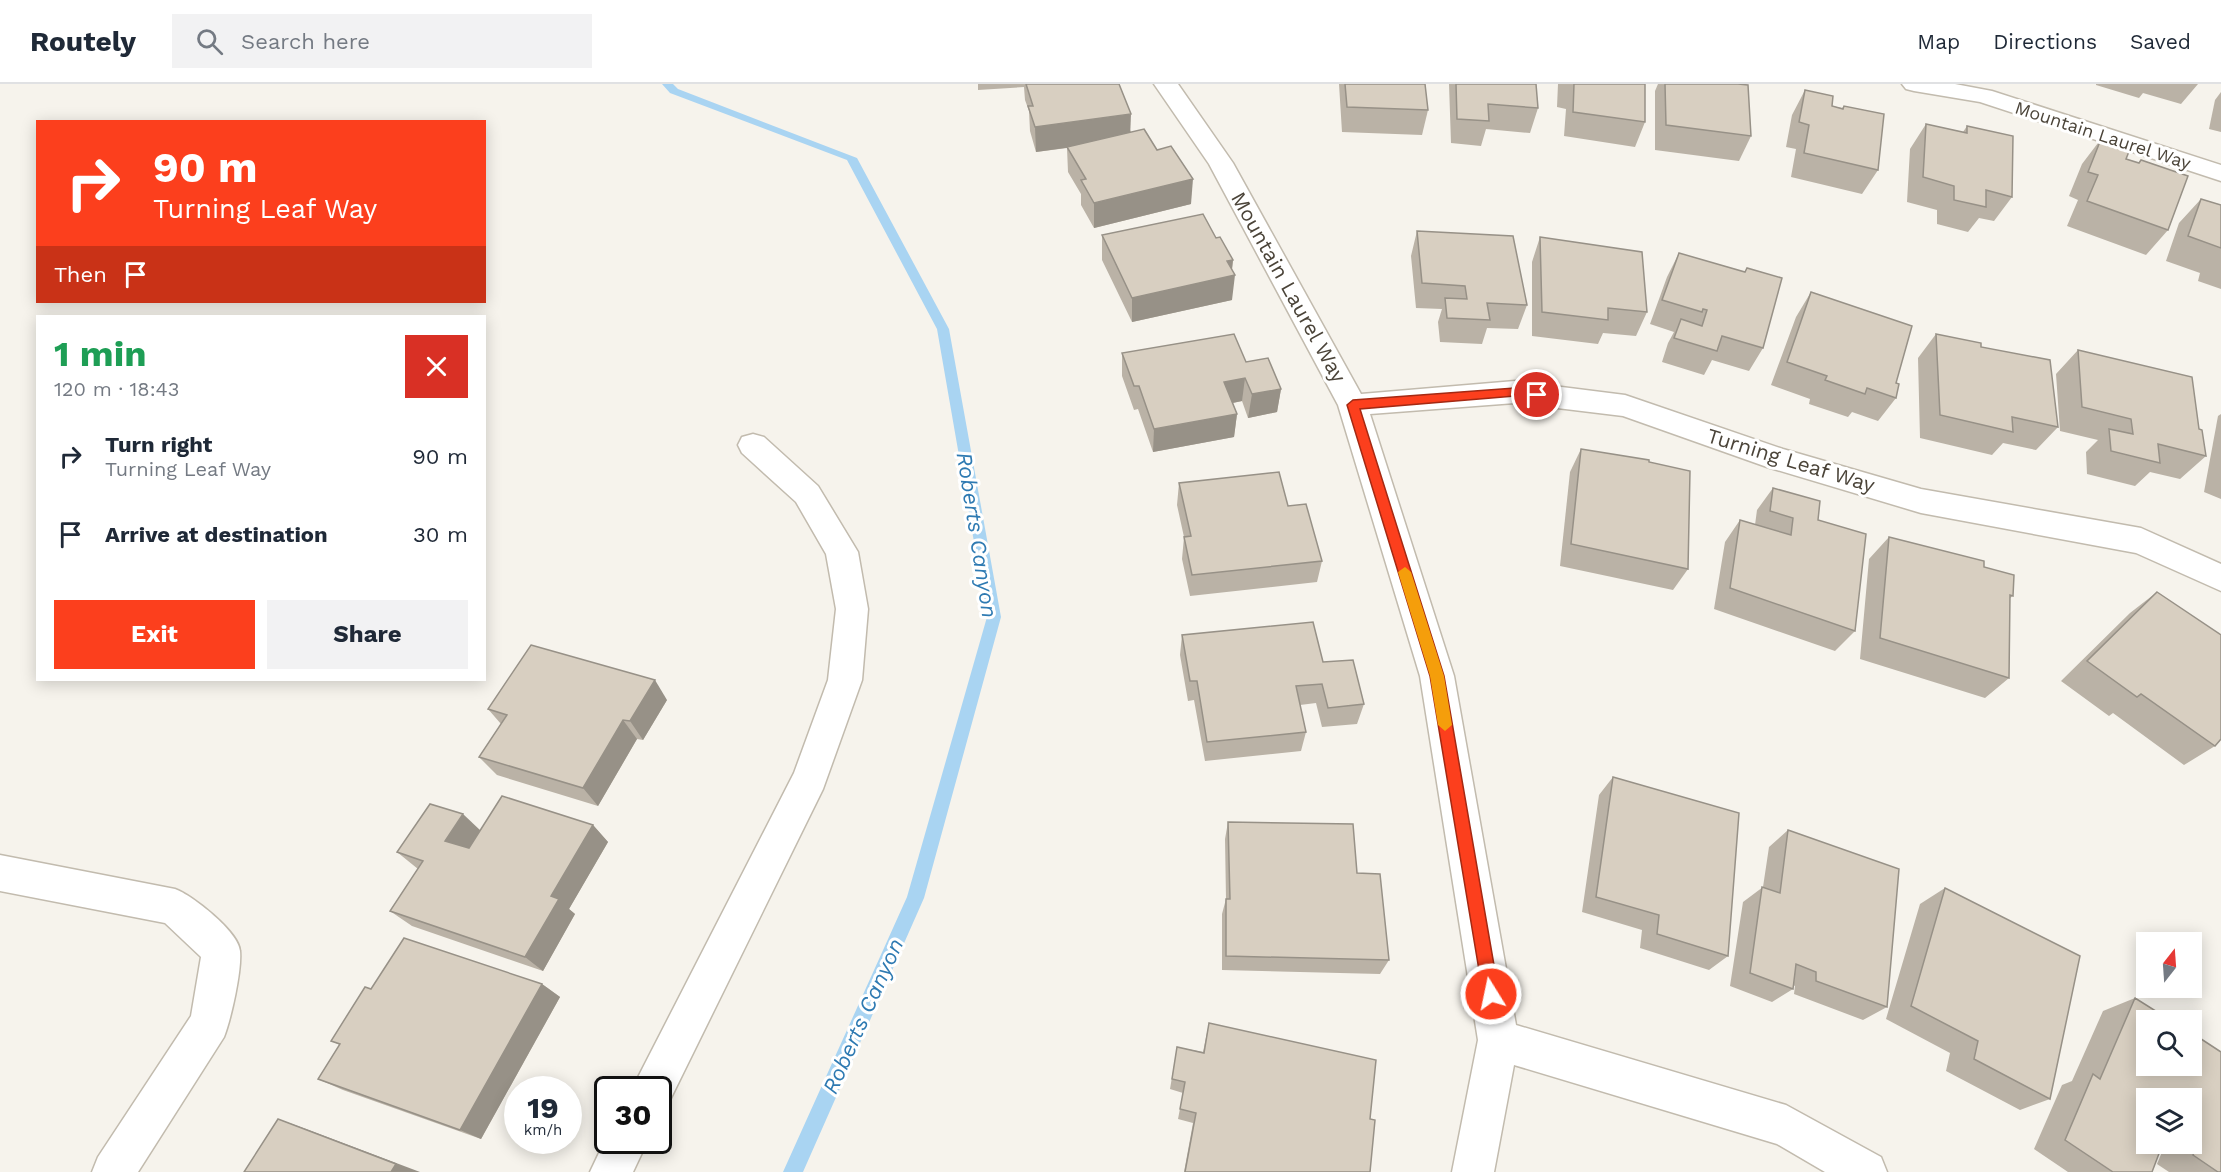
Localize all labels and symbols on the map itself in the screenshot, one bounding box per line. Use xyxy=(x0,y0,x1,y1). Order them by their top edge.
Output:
street label: Mountain Laurel Way xyxy=(2012,97,2194,174)
street label: Mountain Laurel Way xyxy=(1226,187,1352,387)
pin xyxy=(1511,369,1562,420)
street label: Turning Leaf Way xyxy=(1704,423,1878,497)
water label: Roberts Canyon xyxy=(952,450,1002,620)
north arrow xyxy=(2136,932,2202,998)
water label: Roberts Canyon xyxy=(818,935,908,1097)
position arrow xyxy=(1459,962,1523,1026)
speed limit sign: 30 xyxy=(594,1076,672,1154)

